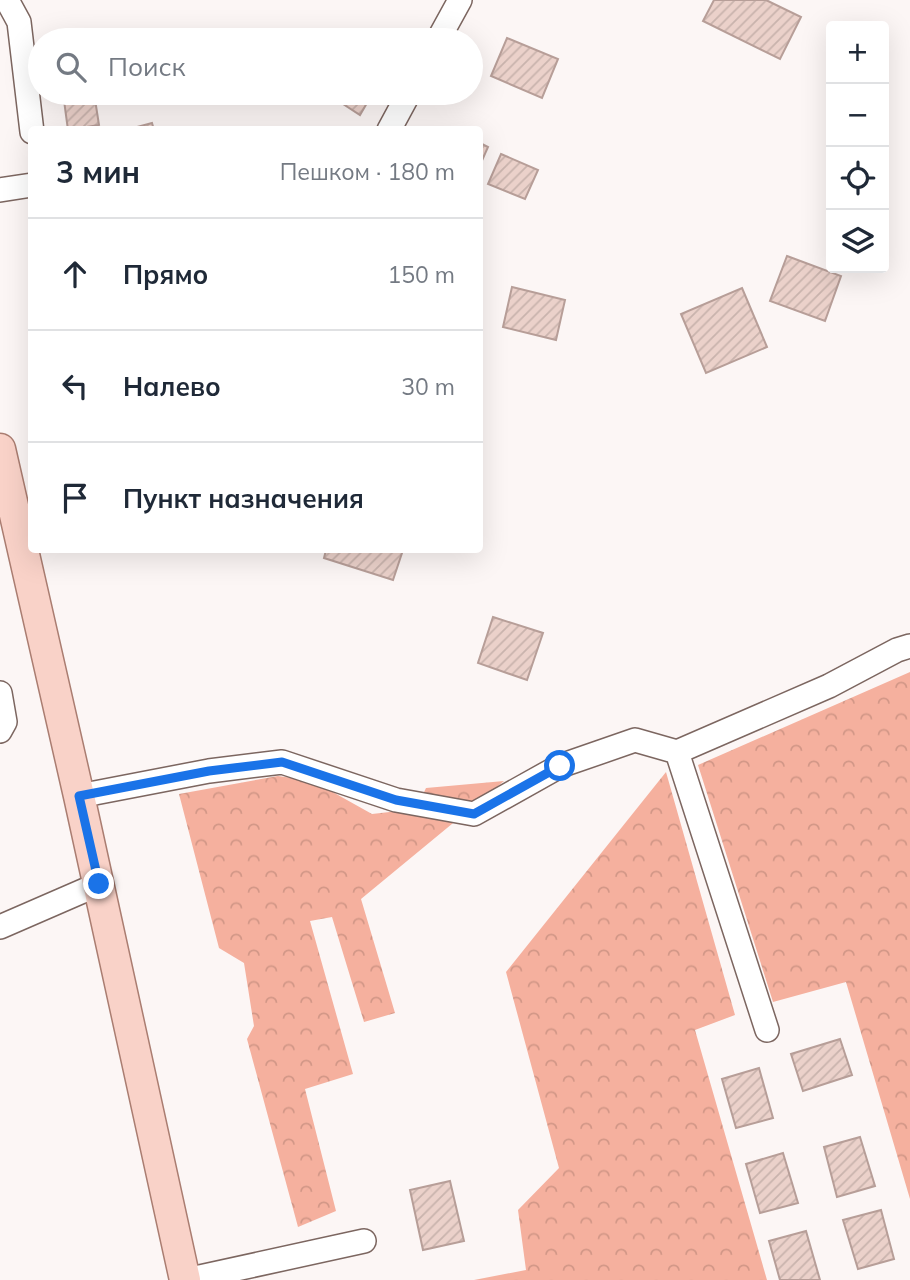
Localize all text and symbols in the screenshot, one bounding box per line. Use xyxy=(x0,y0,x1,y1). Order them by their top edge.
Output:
map controls xyxy=(826,21,889,273)
button: + xyxy=(826,21,889,84)
search box xyxy=(28,28,483,105)
icon: search xyxy=(52,48,90,86)
text: Поиск xyxy=(108,50,186,83)
button: − xyxy=(826,84,889,147)
button: locate xyxy=(826,147,889,210)
text: 3 мин xyxy=(56,153,140,191)
text: Пешком · 180 m xyxy=(280,157,455,186)
button: layers xyxy=(826,210,889,273)
icon: ahead xyxy=(56,255,94,293)
text: Прямо xyxy=(123,258,208,291)
text: 150 m xyxy=(387,260,455,289)
icon: left xyxy=(56,367,94,405)
text: Налево xyxy=(123,370,221,403)
text: 30 m xyxy=(401,372,455,401)
icon: arrive xyxy=(56,479,94,517)
text: Пункт назначения xyxy=(123,482,364,515)
route start xyxy=(544,750,575,781)
route end xyxy=(83,868,114,899)

